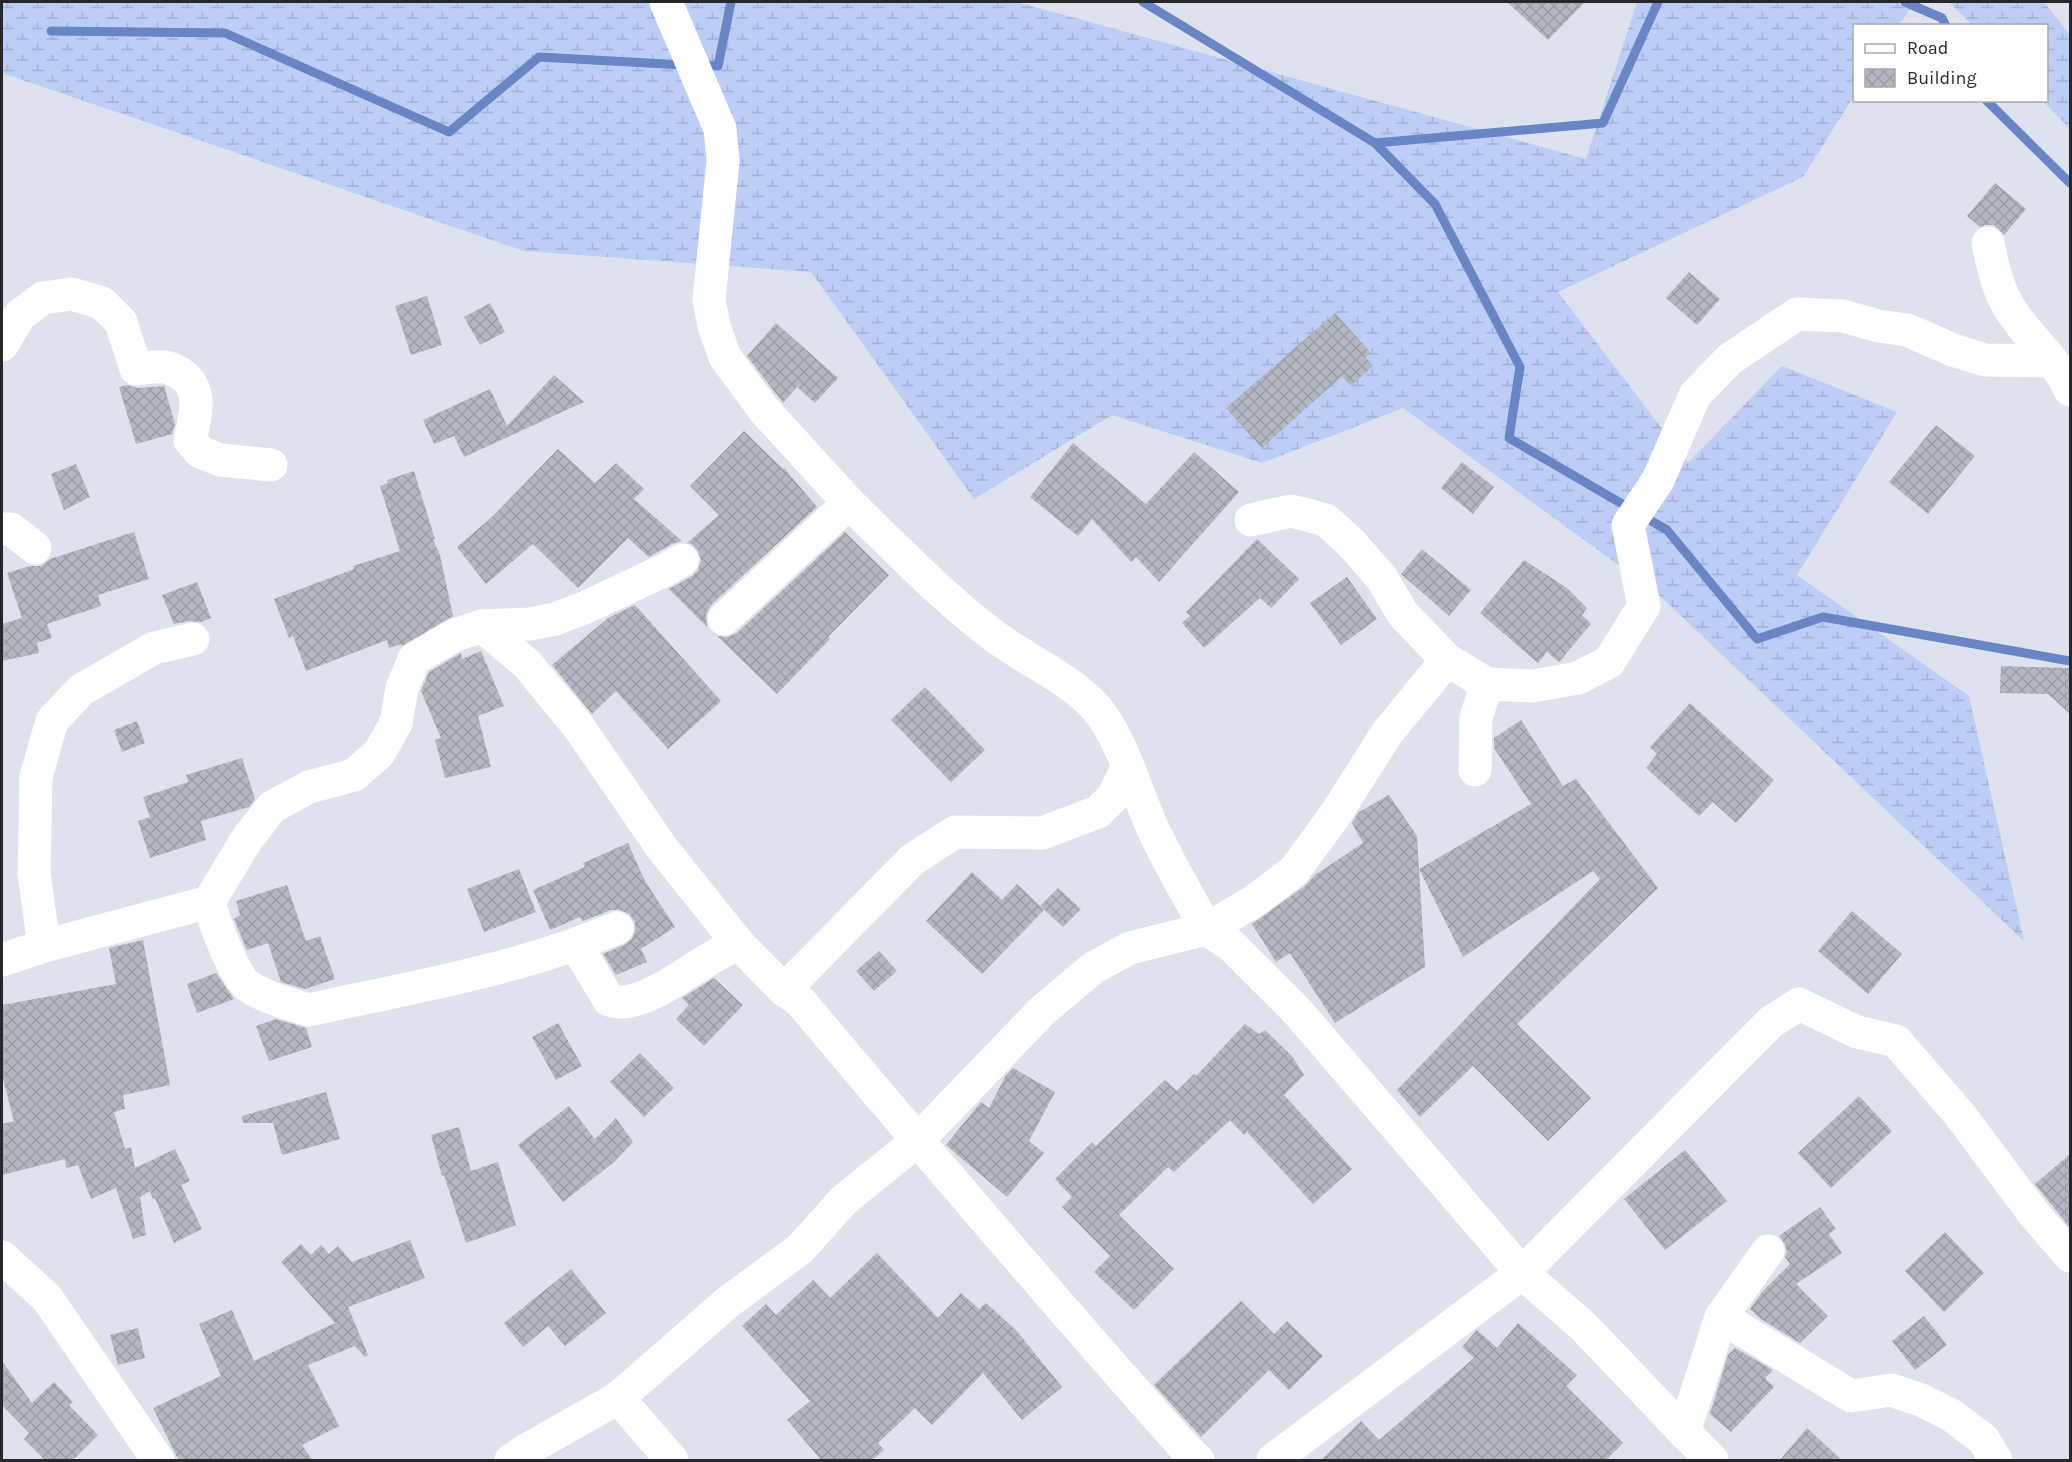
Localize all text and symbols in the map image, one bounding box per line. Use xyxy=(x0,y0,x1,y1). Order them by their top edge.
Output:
legend xyxy=(1853,24,2048,102)
text: Road xyxy=(1907,37,1948,59)
text: Building xyxy=(1907,67,1977,89)

